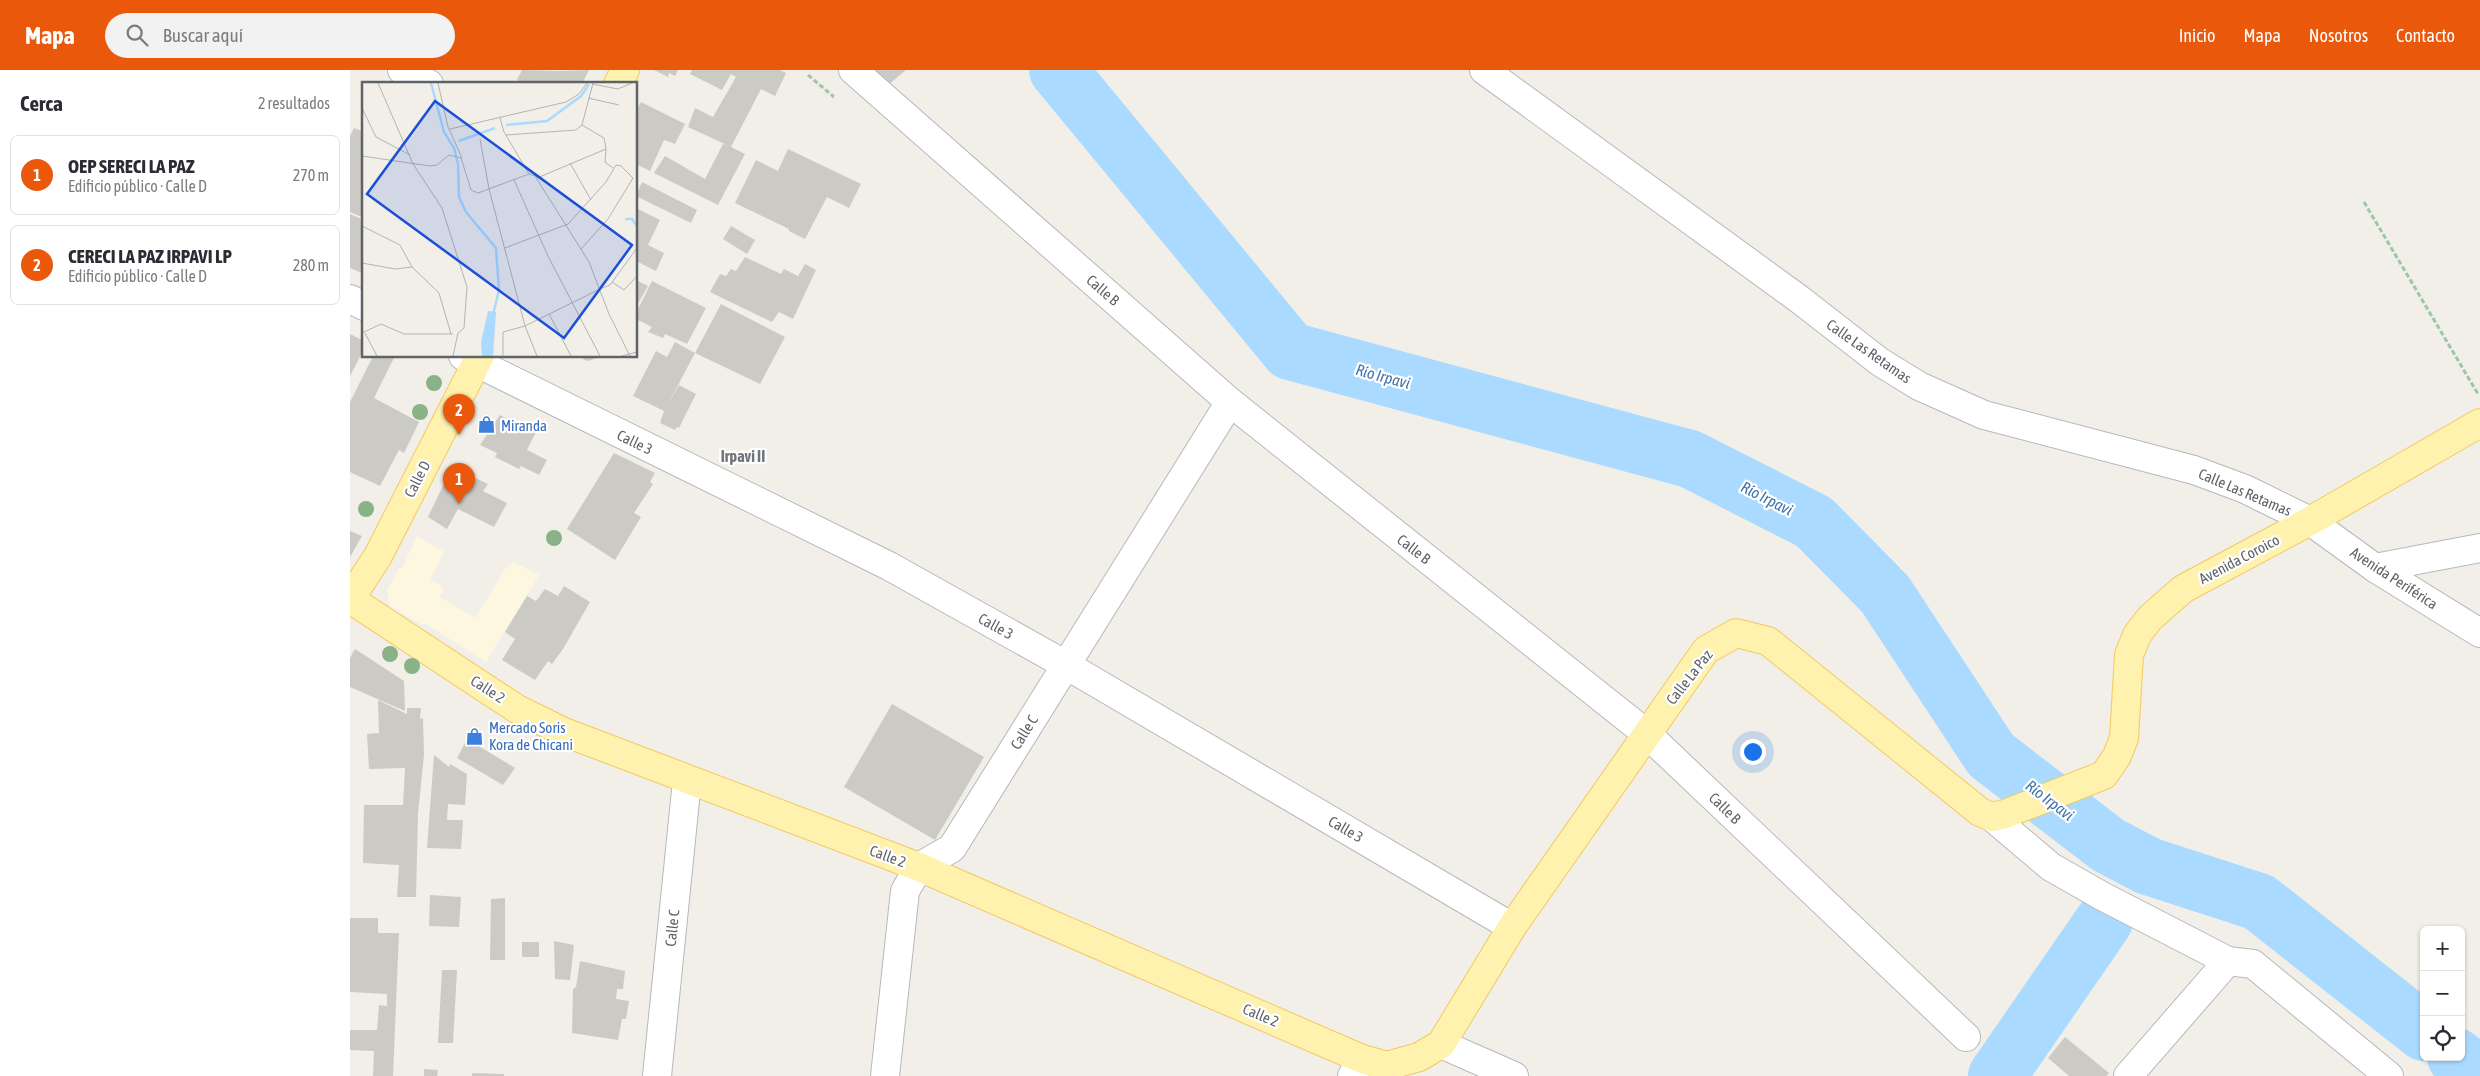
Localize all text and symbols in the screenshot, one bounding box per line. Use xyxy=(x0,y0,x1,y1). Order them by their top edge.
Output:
search box xyxy=(105,13,455,58)
icon: search xyxy=(123,21,151,49)
text: Mapa xyxy=(25,22,75,49)
text: Buscar aquí xyxy=(163,24,243,46)
text: Inicio xyxy=(2179,25,2215,46)
text: Mapa xyxy=(2243,25,2281,46)
text: Nosotros xyxy=(2309,25,2368,46)
text: Contacto xyxy=(2396,25,2455,46)
inset map xyxy=(362,82,638,358)
text: Cerca xyxy=(20,91,63,115)
text: 2 resultados xyxy=(258,94,330,112)
text: OEP SERECI LA PAZ xyxy=(68,155,194,177)
text: 1 xyxy=(33,166,41,184)
text: 270 m xyxy=(293,166,329,184)
text: Edificio público · Calle D xyxy=(68,177,207,195)
text: CERECI LA PAZ IRPAVI LP xyxy=(68,245,232,267)
text: 2 xyxy=(33,256,41,274)
text: 280 m xyxy=(293,256,329,274)
text: Edificio público · Calle D xyxy=(68,267,207,285)
street label: Calle B xyxy=(1083,271,1123,309)
street label: Calle Las Retamas xyxy=(1823,316,1915,386)
water label: Río Irpavi xyxy=(1354,360,1412,393)
pin: 2 xyxy=(443,394,475,435)
shop icon: Miranda xyxy=(477,415,497,435)
place label: Miranda xyxy=(501,417,547,434)
street label: Calle 3 xyxy=(614,426,656,458)
district label: Irpavi II xyxy=(721,447,765,465)
street label: Calle D xyxy=(401,458,433,500)
pin: 1 xyxy=(443,463,475,504)
street label: Calle Las Retamas xyxy=(2196,465,2294,519)
water label: Río Irpavi xyxy=(1738,477,1796,520)
street label: Calle B xyxy=(1394,531,1434,567)
street label: Avenida Coroico xyxy=(2196,531,2282,587)
street label: Avenida Periférica xyxy=(2347,544,2441,612)
street label: Calle 3 xyxy=(976,609,1016,643)
street label: Calle La Paz xyxy=(1662,646,1716,708)
street label: Calle 2 xyxy=(468,672,508,706)
street label: Calle C xyxy=(1007,712,1041,752)
place label: Mercado Soris Kora de Chicani xyxy=(489,719,573,753)
shop icon: Mercado Soris Kora de Chicani xyxy=(465,726,485,746)
your location xyxy=(1740,739,1766,765)
water label: Río Irpavi xyxy=(2022,776,2078,825)
street label: Calle B xyxy=(1706,789,1744,827)
street label: Calle 3 xyxy=(1326,812,1366,846)
street label: Calle 2 xyxy=(867,842,909,870)
street label: Calle C xyxy=(662,908,682,947)
map controls xyxy=(2420,926,2465,1061)
button: + xyxy=(2420,926,2465,971)
button: − xyxy=(2420,971,2465,1016)
street label: Calle 2 xyxy=(1240,1000,1282,1030)
button: locate xyxy=(2420,1016,2465,1061)

